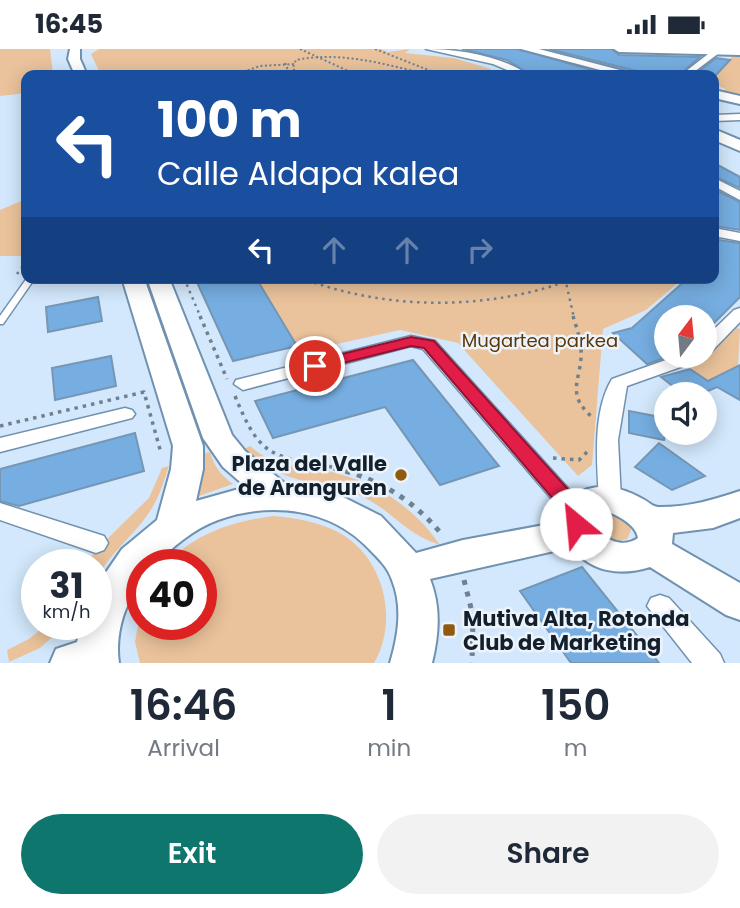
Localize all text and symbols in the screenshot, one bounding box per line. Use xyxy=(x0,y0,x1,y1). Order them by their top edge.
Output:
text: 16:45 xyxy=(35,6,103,42)
text: 100 m xyxy=(157,86,302,154)
icon: left xyxy=(42,98,133,189)
text: Calle Aldapa kalea xyxy=(157,151,459,196)
icon: left xyxy=(242,231,280,269)
icon: ahead xyxy=(315,231,353,269)
icon: ahead xyxy=(388,231,426,269)
icon: right xyxy=(461,231,499,269)
north arrow xyxy=(654,305,718,367)
map controls xyxy=(654,305,717,445)
park label: Mugartea parkea xyxy=(462,328,618,353)
pin xyxy=(285,336,345,396)
icon: arrive xyxy=(296,347,334,385)
button: sound xyxy=(654,382,717,445)
place label: Plaza del Valle de Aranguren xyxy=(232,449,387,502)
marker: Plaza del Valle de Aranguren xyxy=(393,467,409,483)
position arrow xyxy=(539,487,613,561)
speed limit sign: 40 xyxy=(126,549,217,640)
text: 31 xyxy=(49,561,84,610)
text: km/h xyxy=(43,599,90,624)
place label: Mutiva Alta, Rotonda Club de Marketing xyxy=(463,604,690,657)
marker: Mutiva Alta, Rotonda Club de Marketing xyxy=(441,622,457,638)
text: 16:46 xyxy=(130,676,237,735)
text: 1 xyxy=(382,676,397,735)
text: 150 xyxy=(541,676,610,735)
text: Arrival xyxy=(147,732,220,764)
text: min xyxy=(367,732,411,764)
text: m xyxy=(564,732,587,764)
button: Exit xyxy=(21,814,363,894)
button: Share xyxy=(377,814,719,894)

